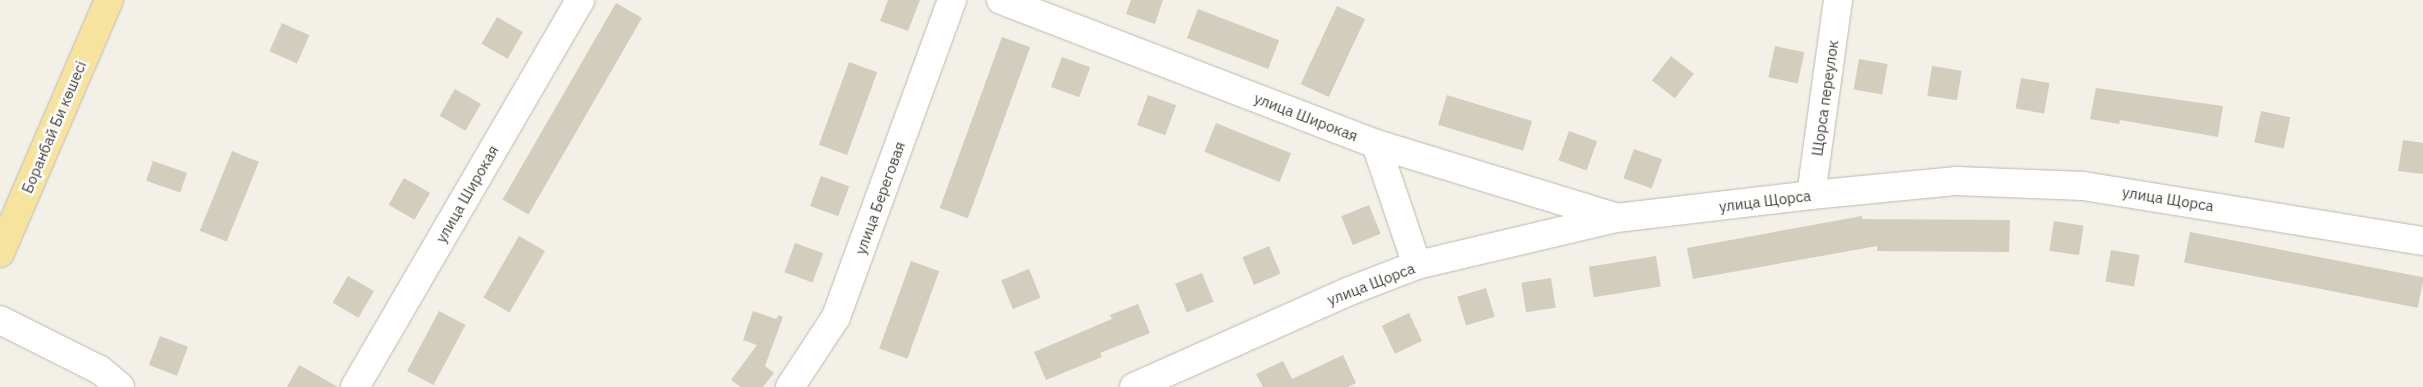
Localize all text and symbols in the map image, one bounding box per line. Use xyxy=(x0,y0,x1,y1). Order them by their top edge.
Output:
street label: Щорса переулок xyxy=(1808,39,1842,157)
street label: Боранбай Би көшесі xyxy=(18,58,90,196)
street label: улица Широкая xyxy=(1252,89,1360,145)
street label: улица Береговая xyxy=(851,139,909,257)
street label: улица Широкая xyxy=(432,142,502,246)
street label: улица Щорса xyxy=(2121,183,2215,215)
street label: улица Щорса xyxy=(1718,186,1812,216)
street label: улица Щорса xyxy=(1325,259,1417,309)

